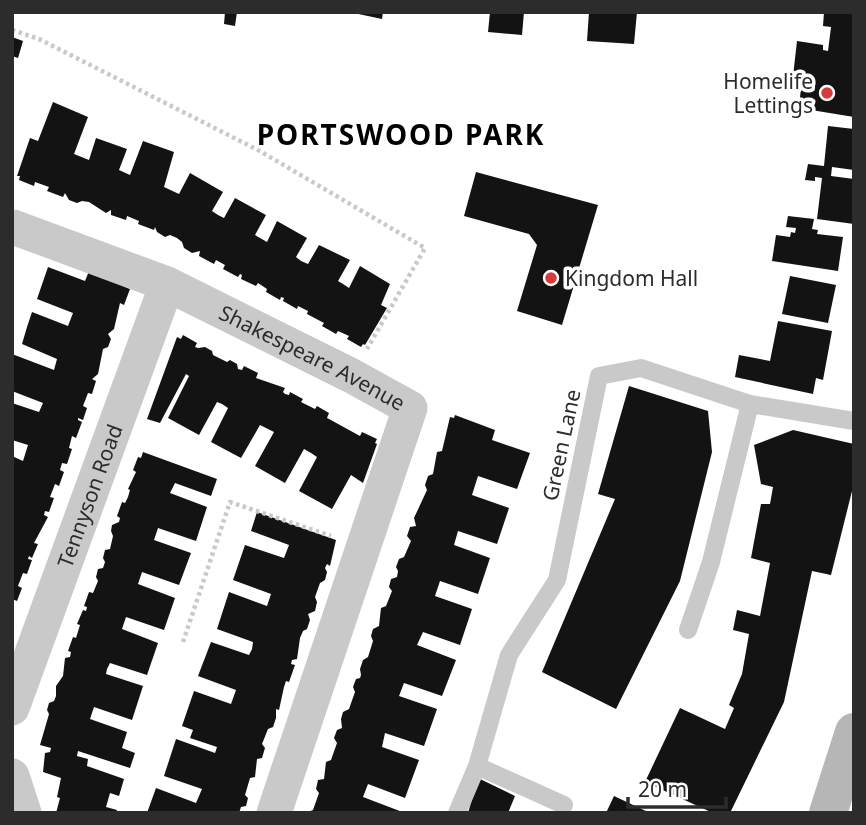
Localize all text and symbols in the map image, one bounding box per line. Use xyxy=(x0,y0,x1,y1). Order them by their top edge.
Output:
place label: Homelife Lettings xyxy=(723,67,813,119)
marker: Homelife Lettings xyxy=(819,85,835,101)
district label: PORTSWOOD PARK xyxy=(257,115,545,153)
place label: Kingdom Hall xyxy=(565,264,698,292)
marker: Kingdom Hall xyxy=(543,270,559,286)
street label: Shakespeare Avenue xyxy=(215,298,410,417)
street label: Green Lane xyxy=(536,387,586,503)
street label: Tennyson Road xyxy=(51,420,129,571)
scale bar xyxy=(628,766,726,810)
text: 20 m xyxy=(638,775,687,803)

